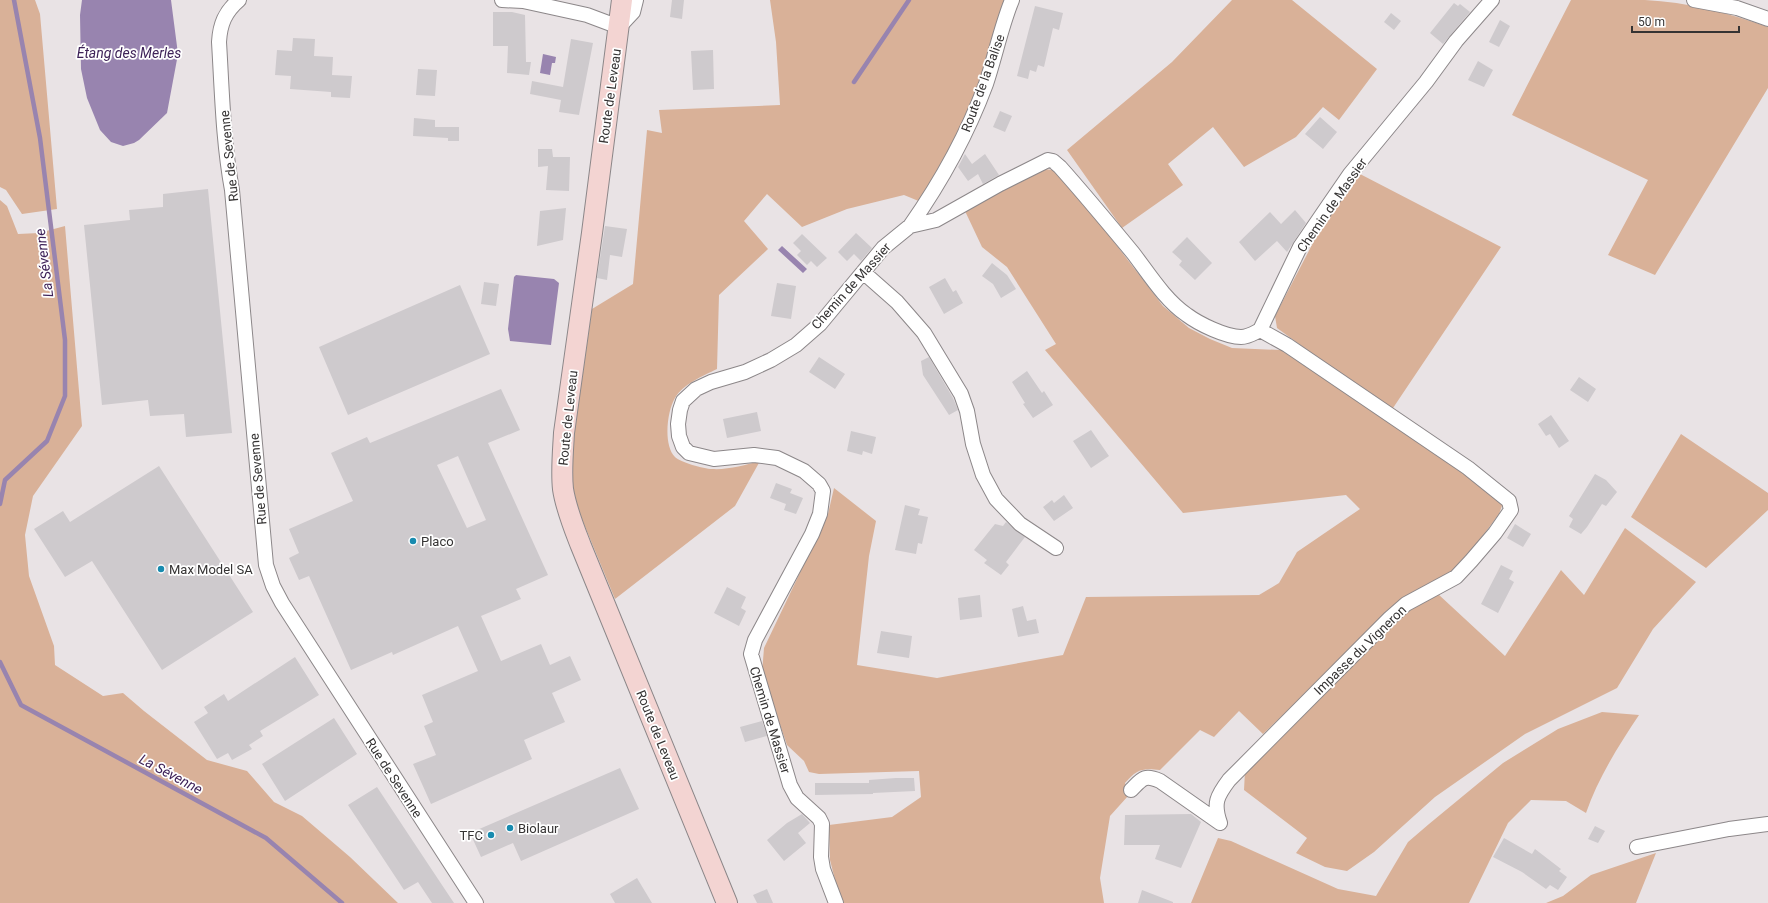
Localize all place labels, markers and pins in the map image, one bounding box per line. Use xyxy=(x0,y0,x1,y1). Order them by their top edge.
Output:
place label: Placo xyxy=(421,534,454,549)
marker: Placo xyxy=(408,536,418,546)
place label: Max Model SA xyxy=(169,562,253,577)
marker: Max Model SA xyxy=(156,564,166,574)
place label: Biolaur xyxy=(518,821,559,836)
marker: Biolaur xyxy=(505,823,515,833)
place label: TFC xyxy=(460,828,483,843)
marker: TFC xyxy=(486,830,496,840)

